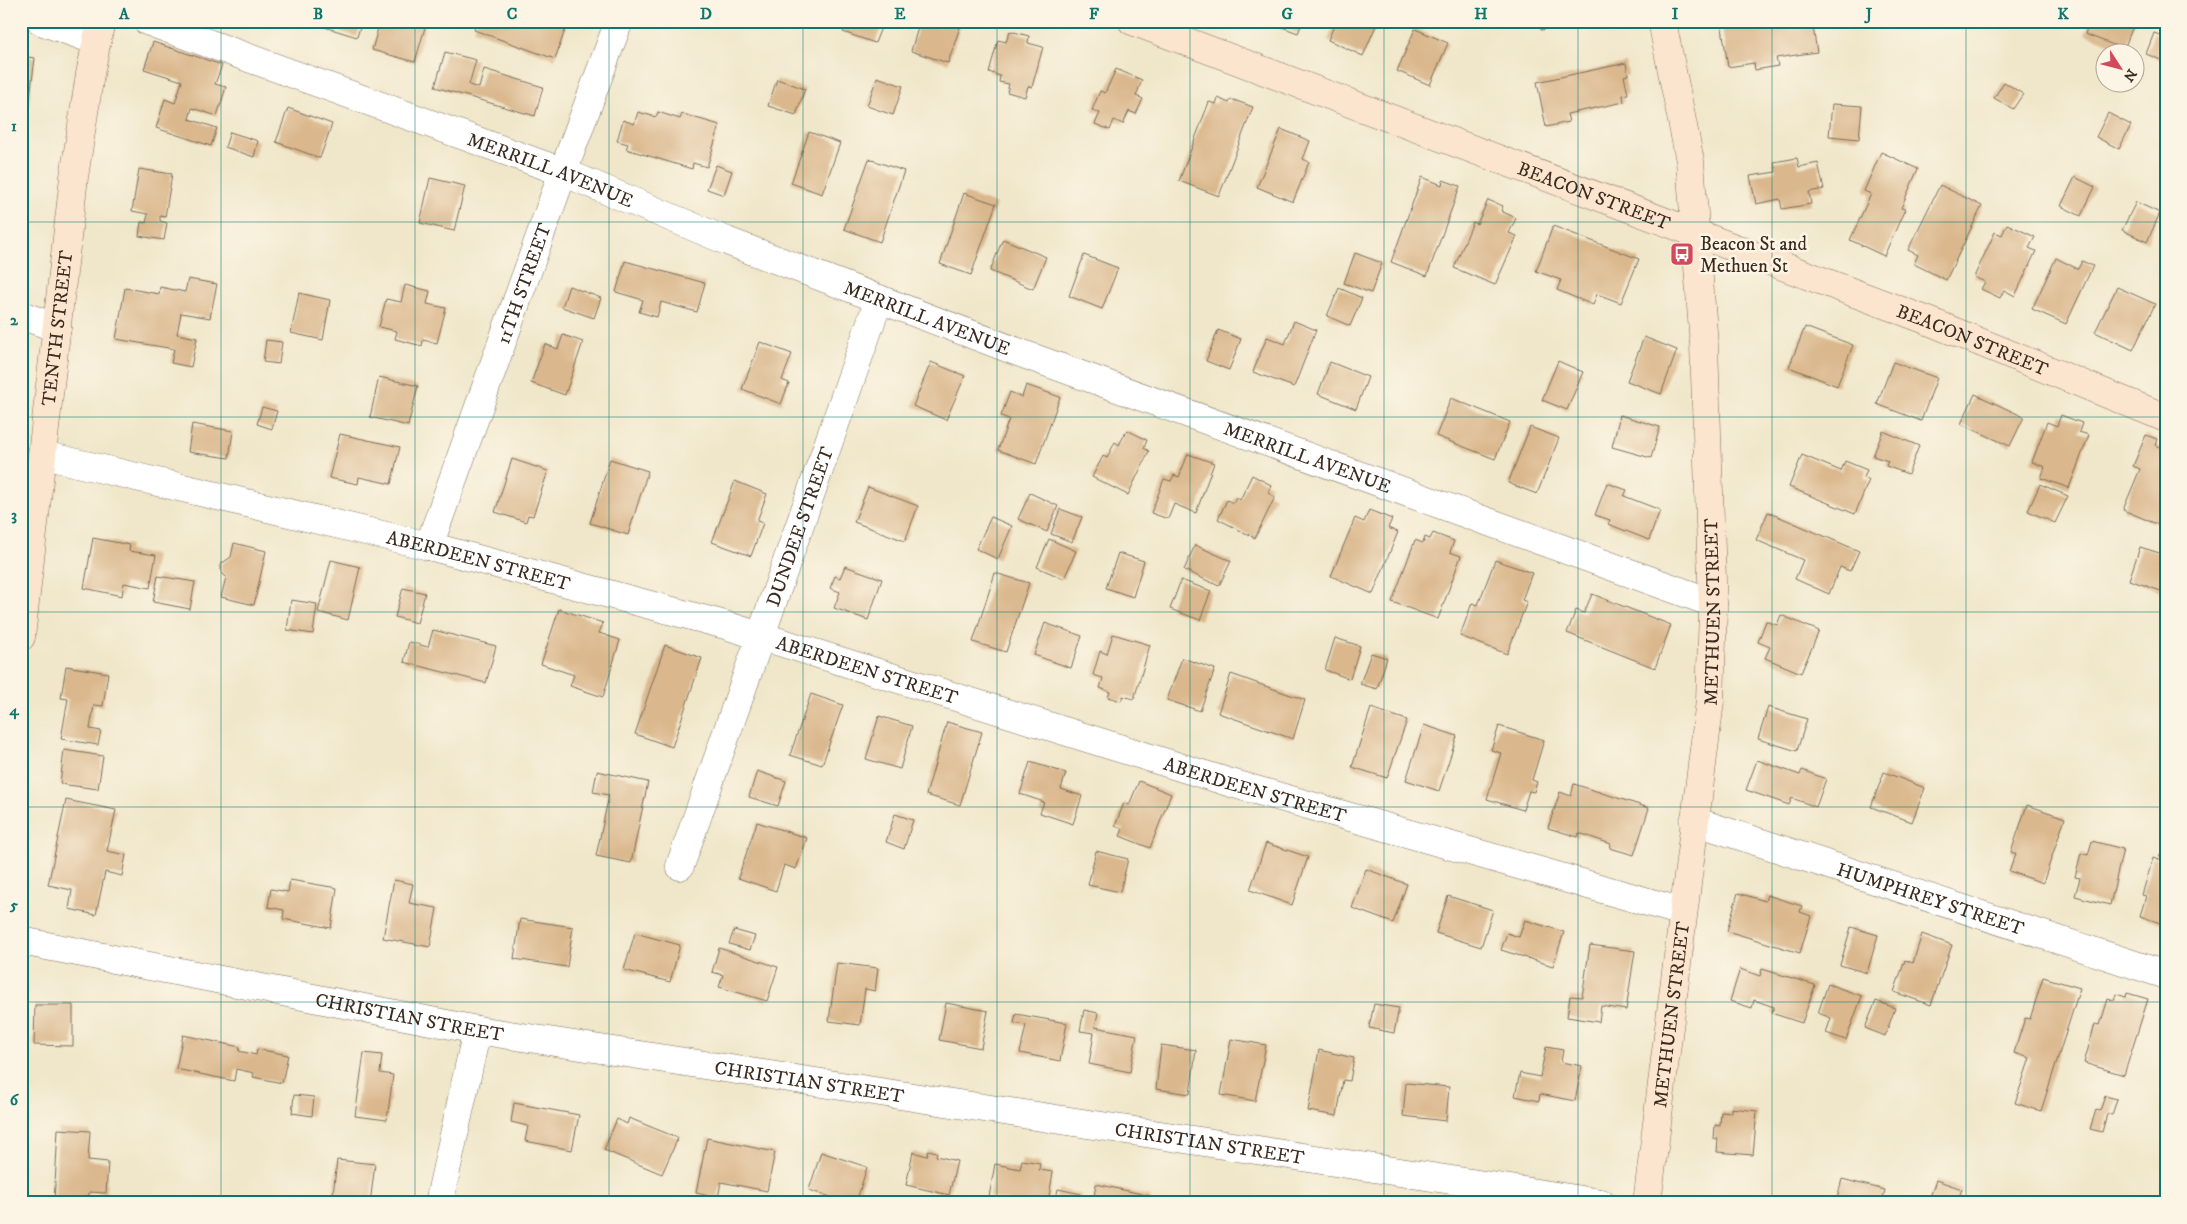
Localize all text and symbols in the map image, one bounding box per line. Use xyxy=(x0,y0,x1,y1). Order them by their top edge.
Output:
text: A xyxy=(118,4,130,24)
text: B xyxy=(313,4,323,24)
text: C xyxy=(507,4,517,24)
text: D xyxy=(700,4,712,24)
text: E xyxy=(894,4,906,24)
text: F xyxy=(1089,4,1099,24)
text: G xyxy=(1281,4,1293,24)
text: H xyxy=(1474,4,1488,24)
text: I xyxy=(1672,4,1679,24)
text: J xyxy=(1864,4,1873,24)
text: K xyxy=(2057,4,2069,24)
north arrow xyxy=(2094,42,2144,92)
text: N xyxy=(2119,65,2140,85)
text: 1 xyxy=(11,116,17,136)
street label: MERRILL AVENUE xyxy=(464,128,637,213)
street label: BEACON STREET xyxy=(1514,157,1674,236)
street label: 11TH STREET xyxy=(492,220,557,347)
place label: Beacon St and Methuen St xyxy=(1700,233,1807,278)
bus stop icon: Beacon St and Methuen St xyxy=(1669,241,1695,267)
street label: TENTH STREET xyxy=(38,249,79,407)
street label: MERRILL AVENUE xyxy=(840,277,1013,361)
street label: BEACON STREET xyxy=(1893,300,2052,382)
text: 2 xyxy=(10,310,19,330)
street label: MERRILL AVENUE xyxy=(1220,417,1394,499)
street label: DUNDEE STREET xyxy=(762,443,839,610)
text: 3 xyxy=(11,505,17,525)
street label: METHUEN STREET xyxy=(1700,517,1726,706)
street label: ABERDEEN STREET xyxy=(384,526,573,596)
street label: ABERDEEN STREET xyxy=(773,632,961,710)
text: 4 xyxy=(8,700,19,720)
street label: ABERDEEN STREET xyxy=(1161,753,1349,828)
street label: HUMPHREY STREET xyxy=(1834,858,2027,941)
text: 5 xyxy=(9,895,18,915)
street label: METHUEN STREET xyxy=(1649,920,1695,1109)
street label: CHRISTIAN STREET xyxy=(313,989,506,1047)
street label: CHRISTIAN STREET xyxy=(713,1057,906,1109)
text: 6 xyxy=(10,1090,20,1110)
street label: CHRISTIAN STREET xyxy=(1113,1118,1306,1170)

